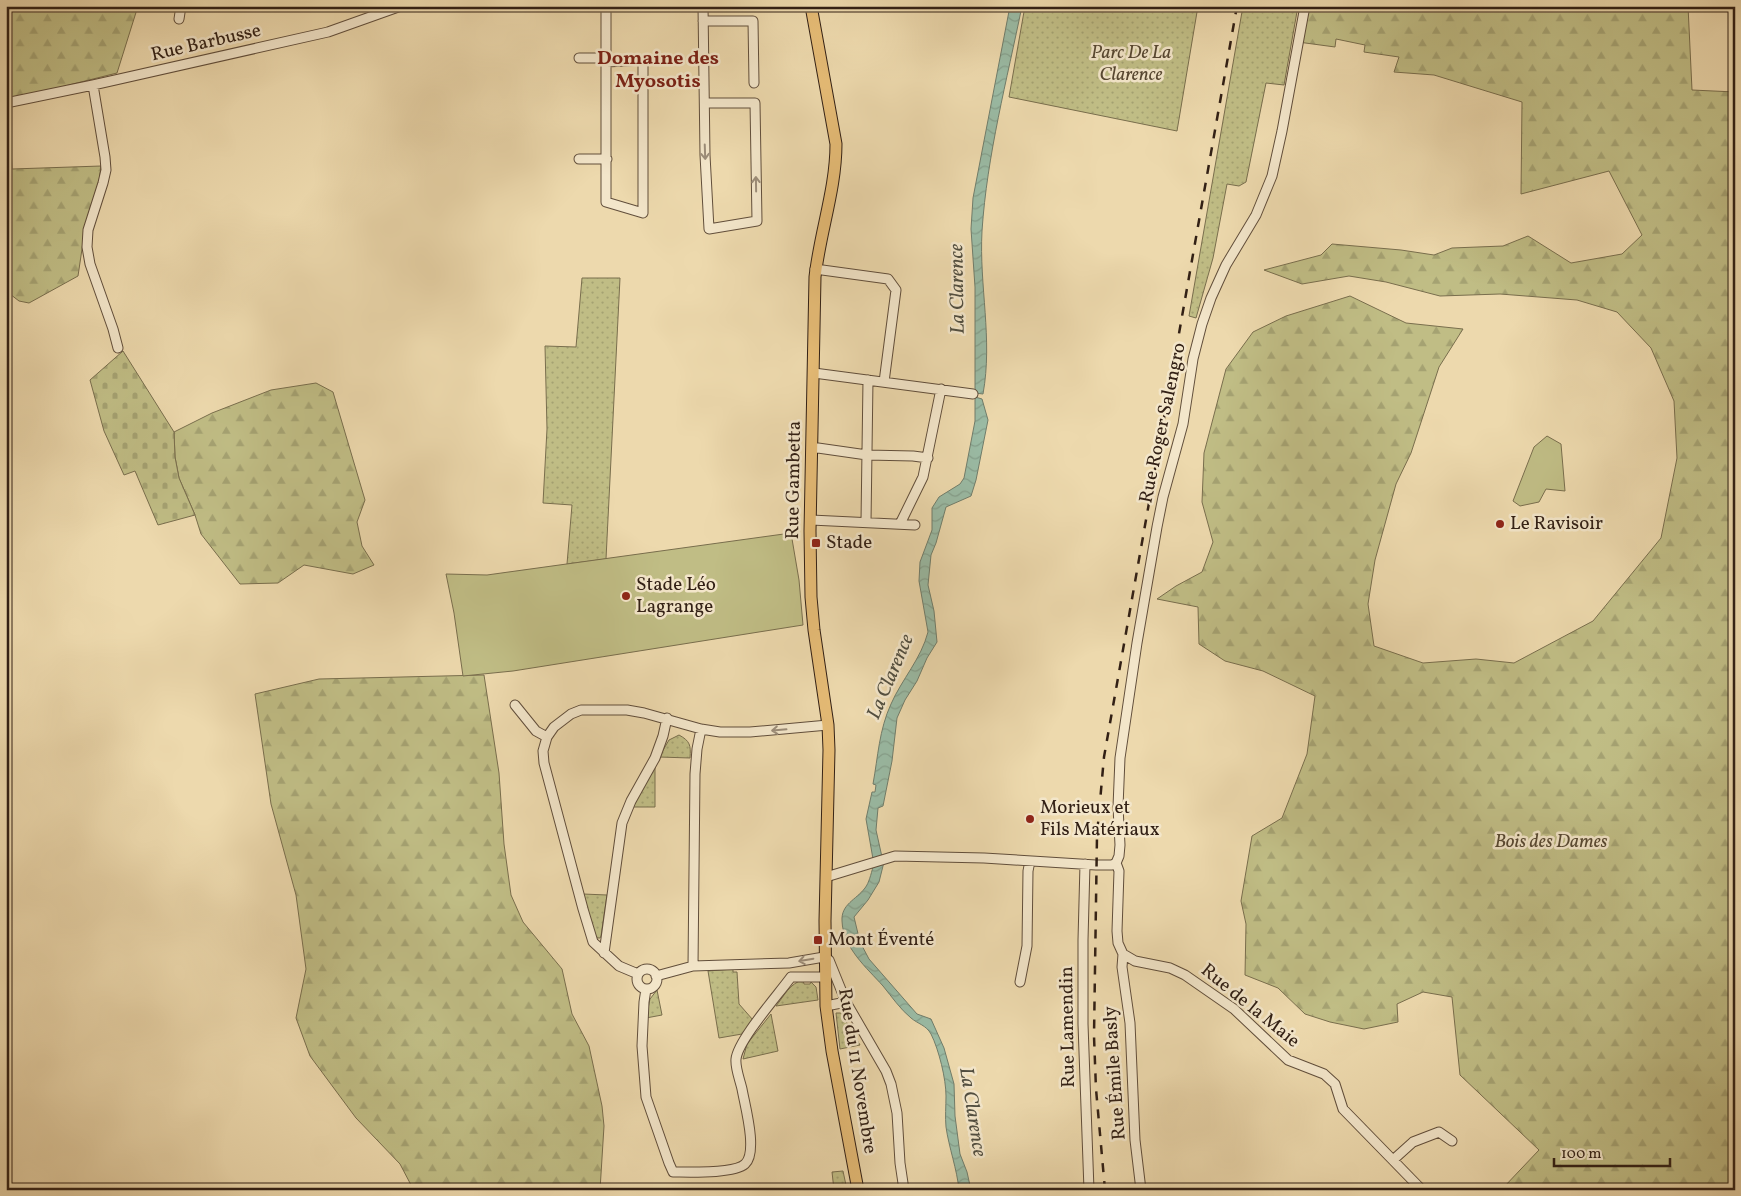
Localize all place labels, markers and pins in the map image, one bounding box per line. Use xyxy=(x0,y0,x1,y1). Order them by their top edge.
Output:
place label: Le Ravisoir xyxy=(1510,511,1603,537)
marker: Le Ravisoir xyxy=(1494,518,1506,530)
place label: Stade xyxy=(826,530,872,556)
marker: Stade xyxy=(810,537,822,549)
place label: Stade Léo Lagrange xyxy=(636,572,716,620)
marker: Stade Léo Lagrange xyxy=(620,590,632,602)
place label: Morieux et Fils Matériaux xyxy=(1040,795,1160,843)
marker: Morieux et Fils Matériaux xyxy=(1024,813,1036,825)
place label: Mont Éventé xyxy=(828,927,934,953)
marker: Mont Éventé xyxy=(812,934,824,946)

